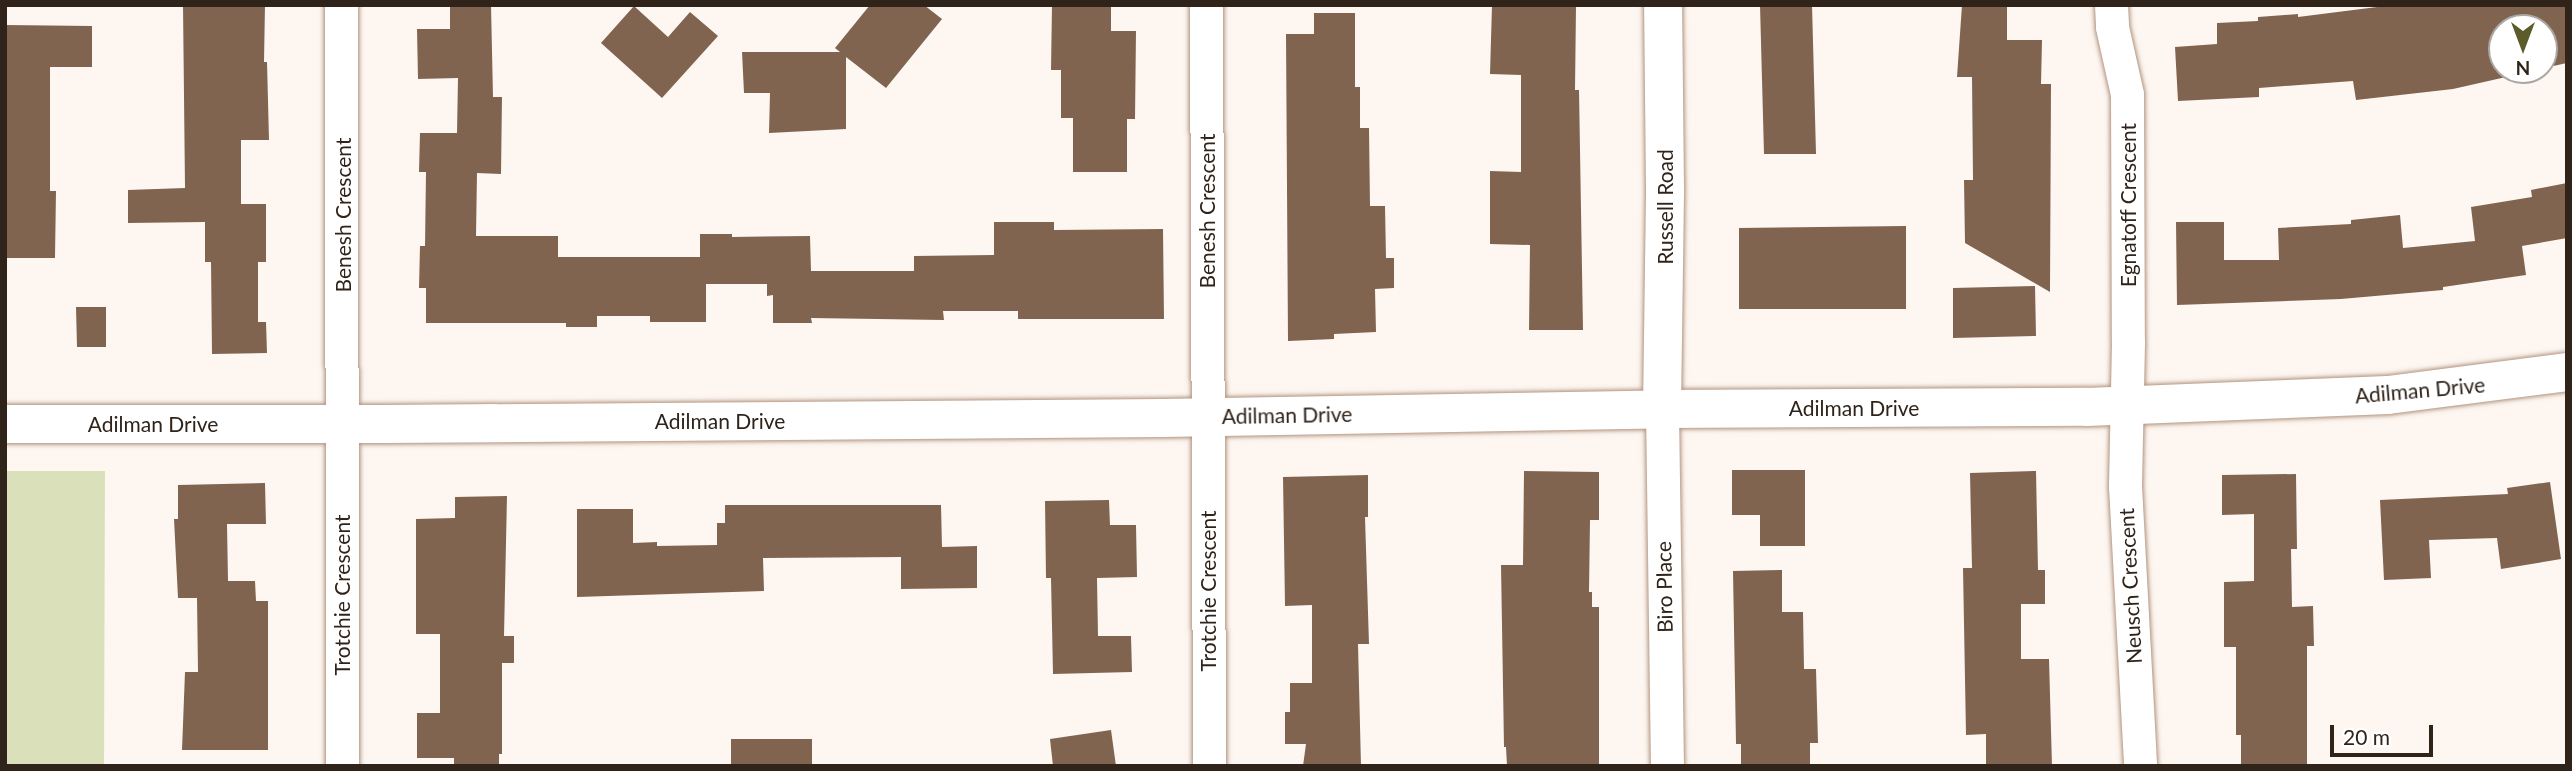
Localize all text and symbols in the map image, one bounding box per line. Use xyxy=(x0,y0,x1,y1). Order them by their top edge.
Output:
north arrow xyxy=(2488,14,2558,84)
text: N xyxy=(2516,57,2530,80)
street label: Egnatoff Crescent xyxy=(2115,123,2141,287)
street label: Benesh Crescent xyxy=(1194,134,1220,288)
street label: Benesh Crescent xyxy=(330,138,356,292)
street label: Russell Road xyxy=(1652,149,1678,265)
street label: Adilman Drive xyxy=(2354,372,2486,408)
street label: Adilman Drive xyxy=(1789,395,1919,421)
street label: Adilman Drive xyxy=(1221,401,1353,429)
street label: Adilman Drive xyxy=(655,408,785,434)
street label: Adilman Drive xyxy=(88,411,218,437)
street label: Neusch Crescent xyxy=(2113,507,2147,665)
street label: Trotchie Crescent xyxy=(1195,510,1221,672)
street label: Trotchie Crescent xyxy=(329,514,355,676)
street label: Biro Place xyxy=(1651,541,1677,633)
scale bar xyxy=(2334,712,2437,756)
text: 20 m xyxy=(2343,724,2390,749)

